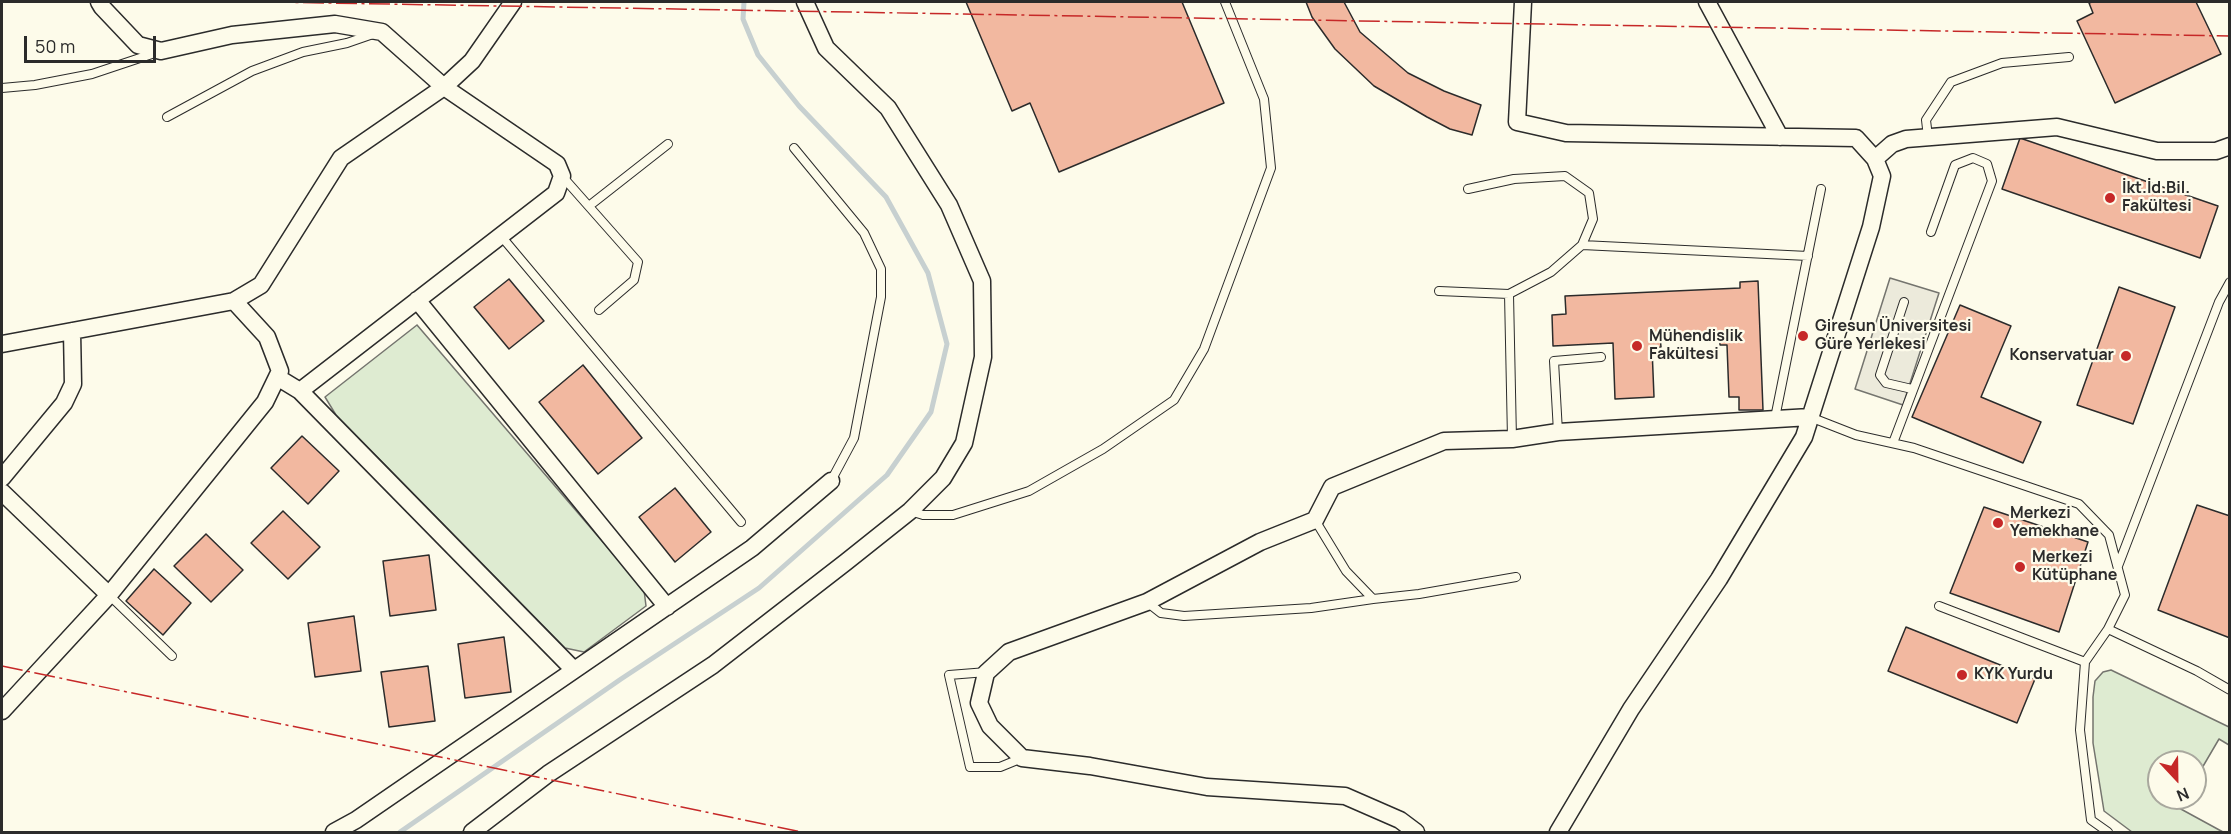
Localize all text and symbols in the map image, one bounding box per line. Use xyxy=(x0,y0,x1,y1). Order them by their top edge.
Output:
scale bar xyxy=(27,24,159,62)
text: 50 m xyxy=(35,34,75,58)
place label: İkt.İd.Bil. Fakültesi xyxy=(2122,179,2192,217)
marker: İkt.İd.Bil. Fakültesi xyxy=(2103,191,2117,205)
place label: Giresun Üniversitesi Güre Yerlekesi xyxy=(1815,317,1972,355)
place label: Mühendislik Fakültesi xyxy=(1649,327,1743,365)
marker: Giresun Üniversitesi Güre Yerlekesi xyxy=(1796,329,1810,343)
marker: Mühendislik Fakültesi xyxy=(1630,339,1644,353)
place label: Konservatuar xyxy=(2010,346,2114,366)
marker: Konservatuar xyxy=(2119,349,2133,363)
place label: Merkezi Yemekhane xyxy=(2010,504,2099,542)
marker: Merkezi Yemekhane xyxy=(1991,516,2005,530)
place label: Merkezi Kütüphane xyxy=(2032,548,2117,586)
marker: Merkezi Kütüphane xyxy=(2013,560,2027,574)
place label: KYK Yurdu xyxy=(1974,665,2053,685)
marker: KYK Yurdu xyxy=(1955,668,1969,682)
north arrow xyxy=(2147,750,2207,810)
text: N xyxy=(2174,782,2192,807)

